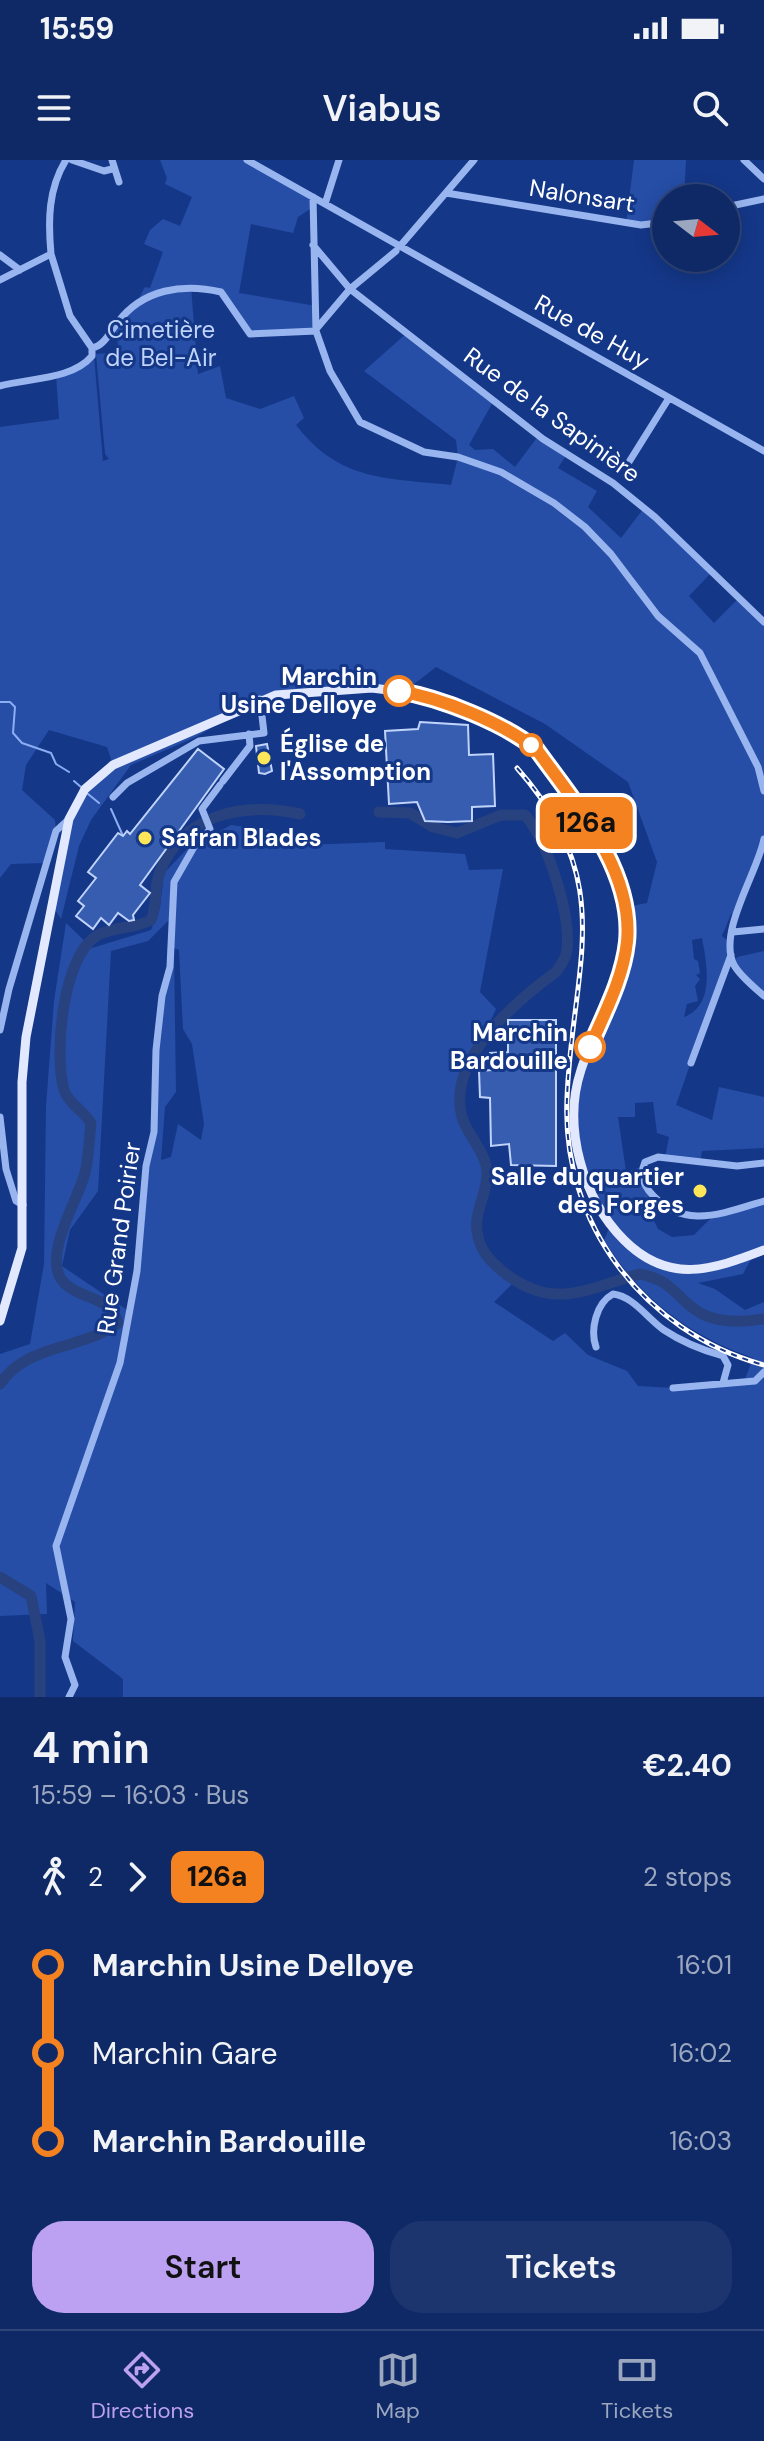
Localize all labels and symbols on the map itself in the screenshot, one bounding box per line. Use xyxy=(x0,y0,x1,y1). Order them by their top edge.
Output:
street label: Nalonsart xyxy=(527,172,637,219)
north arrow xyxy=(652,184,740,272)
street label: Rue de Huy xyxy=(529,287,655,376)
park label: Cimetière de Bel-Air xyxy=(105,314,217,373)
street label: Rue de la Sapinière xyxy=(458,340,647,489)
place label: Marchin Usine Delloye xyxy=(221,661,377,720)
marker: Marchin Usine Delloye xyxy=(384,676,414,706)
place label: Église de l'Assomption xyxy=(280,727,431,787)
unlabelled marker xyxy=(520,734,542,756)
marker: Église de l'Assomption xyxy=(255,749,273,767)
line badge: 126a xyxy=(530,797,642,849)
place label: Safran Blades xyxy=(161,822,322,853)
marker: Safran Blades xyxy=(136,829,154,847)
place label: Marchin Bardouille xyxy=(450,1017,568,1076)
marker: Marchin Bardouille xyxy=(575,1032,605,1062)
street label: Rue Grand Poirier xyxy=(90,1140,147,1336)
place label: Salle du quartier des Forges xyxy=(491,1161,684,1220)
marker: Salle du quartier des Forges xyxy=(691,1182,709,1200)

